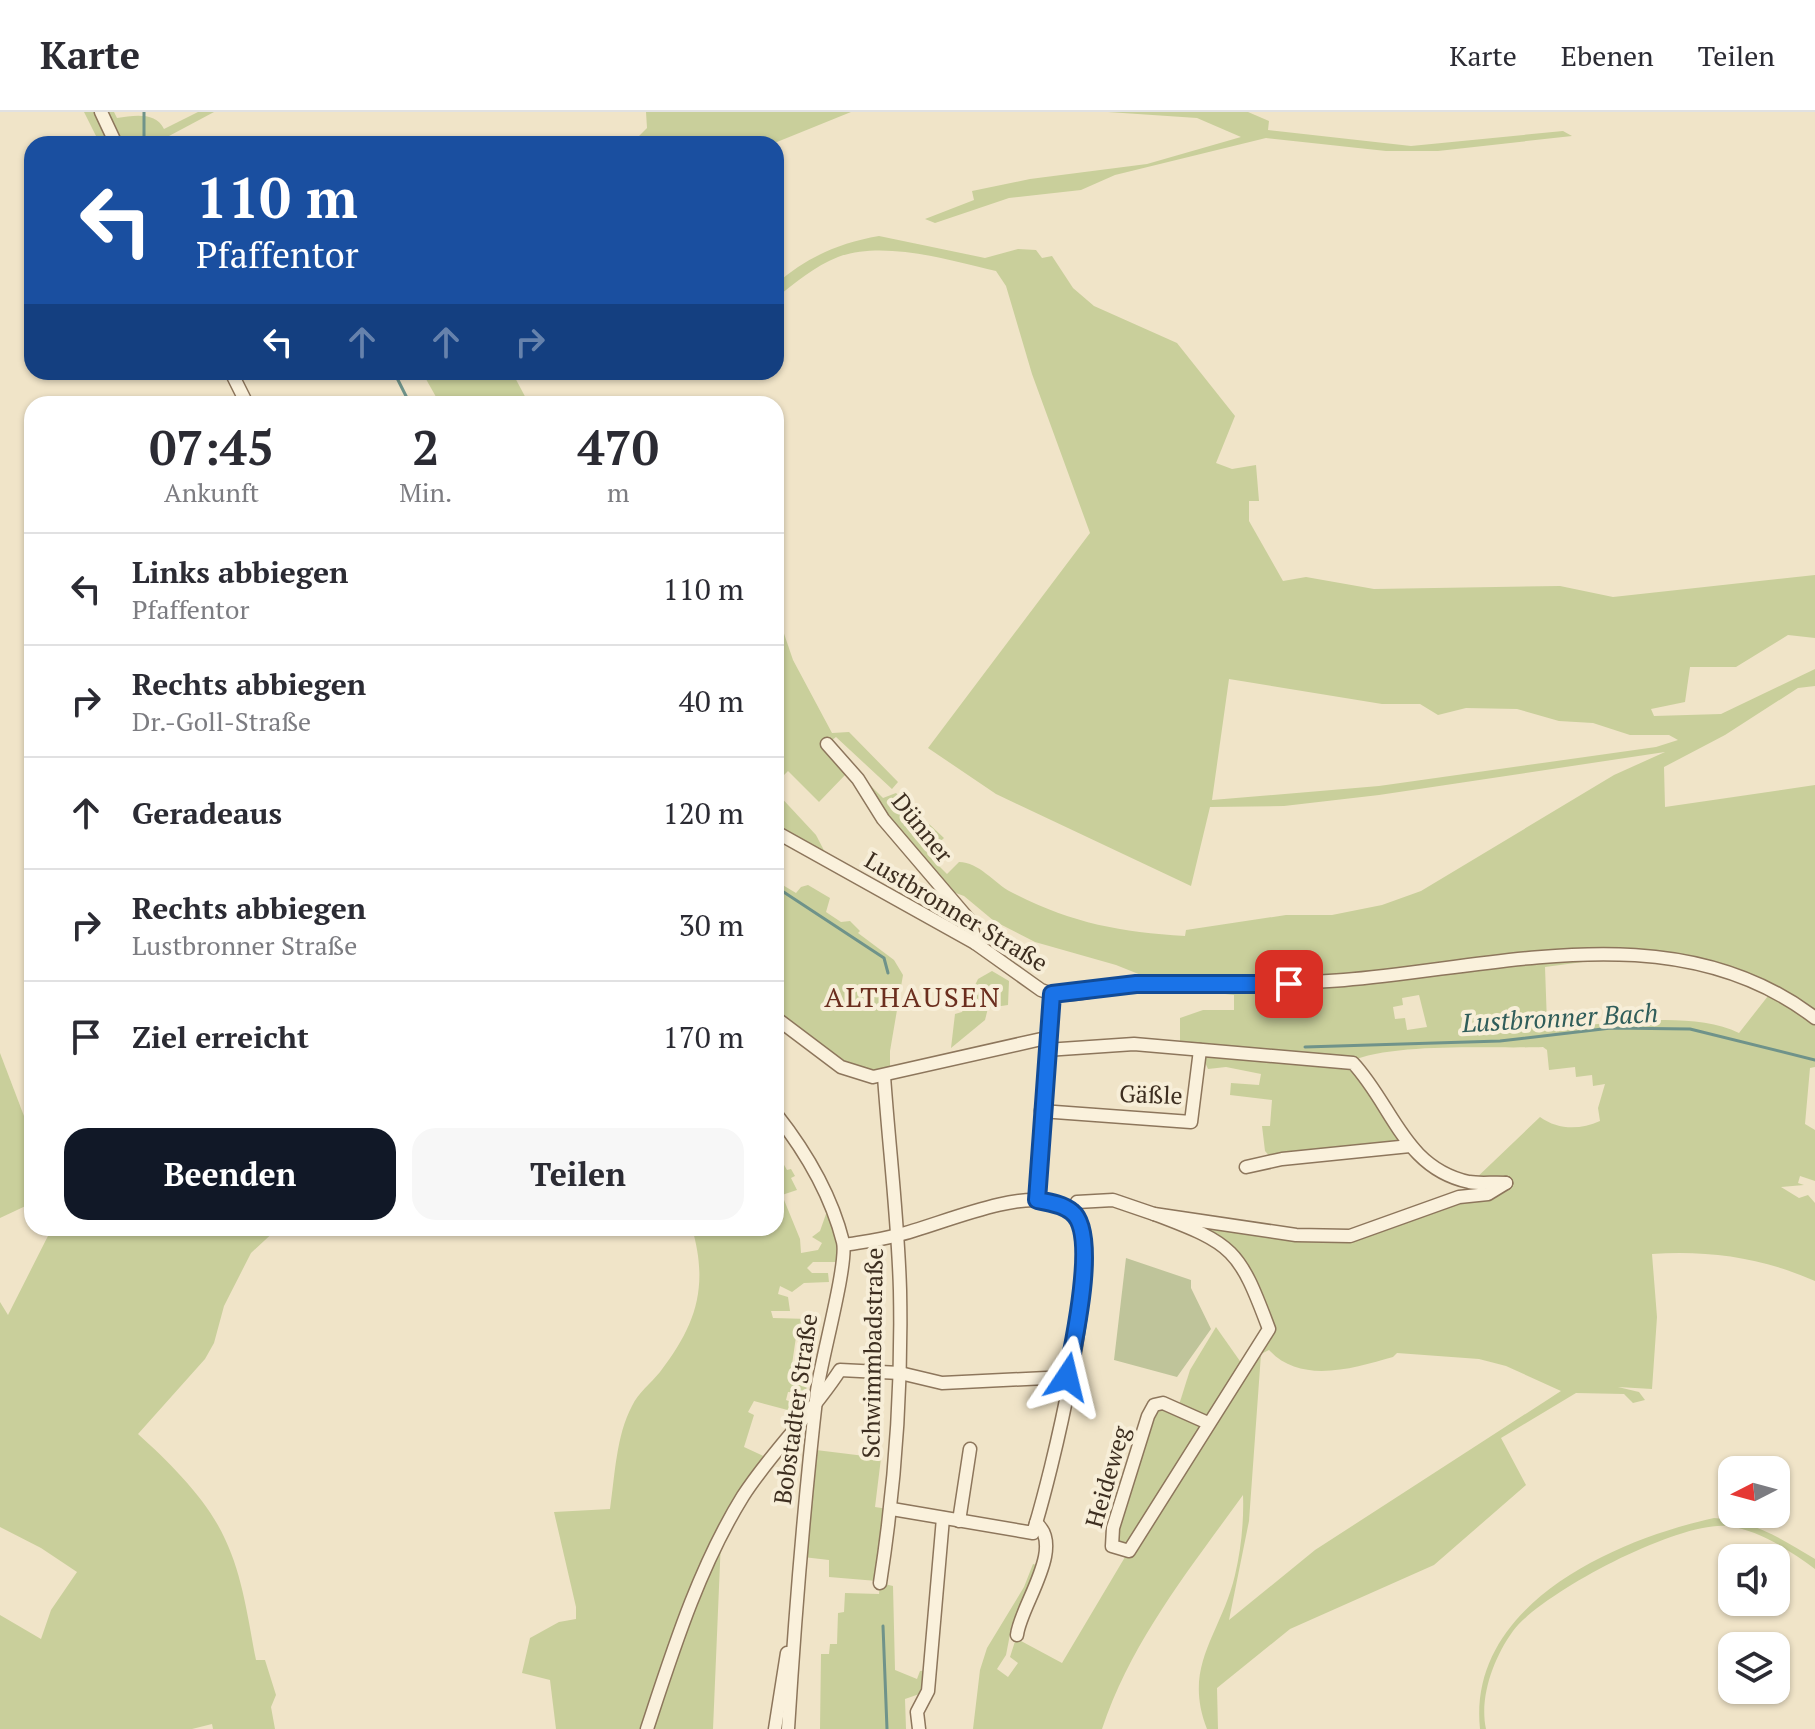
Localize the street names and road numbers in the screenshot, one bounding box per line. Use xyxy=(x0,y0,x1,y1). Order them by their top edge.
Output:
street label: Dünner xyxy=(885,786,961,869)
street label: Lustbronner Straße xyxy=(859,844,1054,978)
street label: Gäßle xyxy=(1119,1077,1183,1111)
street label: Schwimmbadstraße xyxy=(854,1247,890,1459)
street label: Bobstadter Straße xyxy=(766,1311,824,1506)
street label: Heideweg xyxy=(1077,1422,1137,1531)

